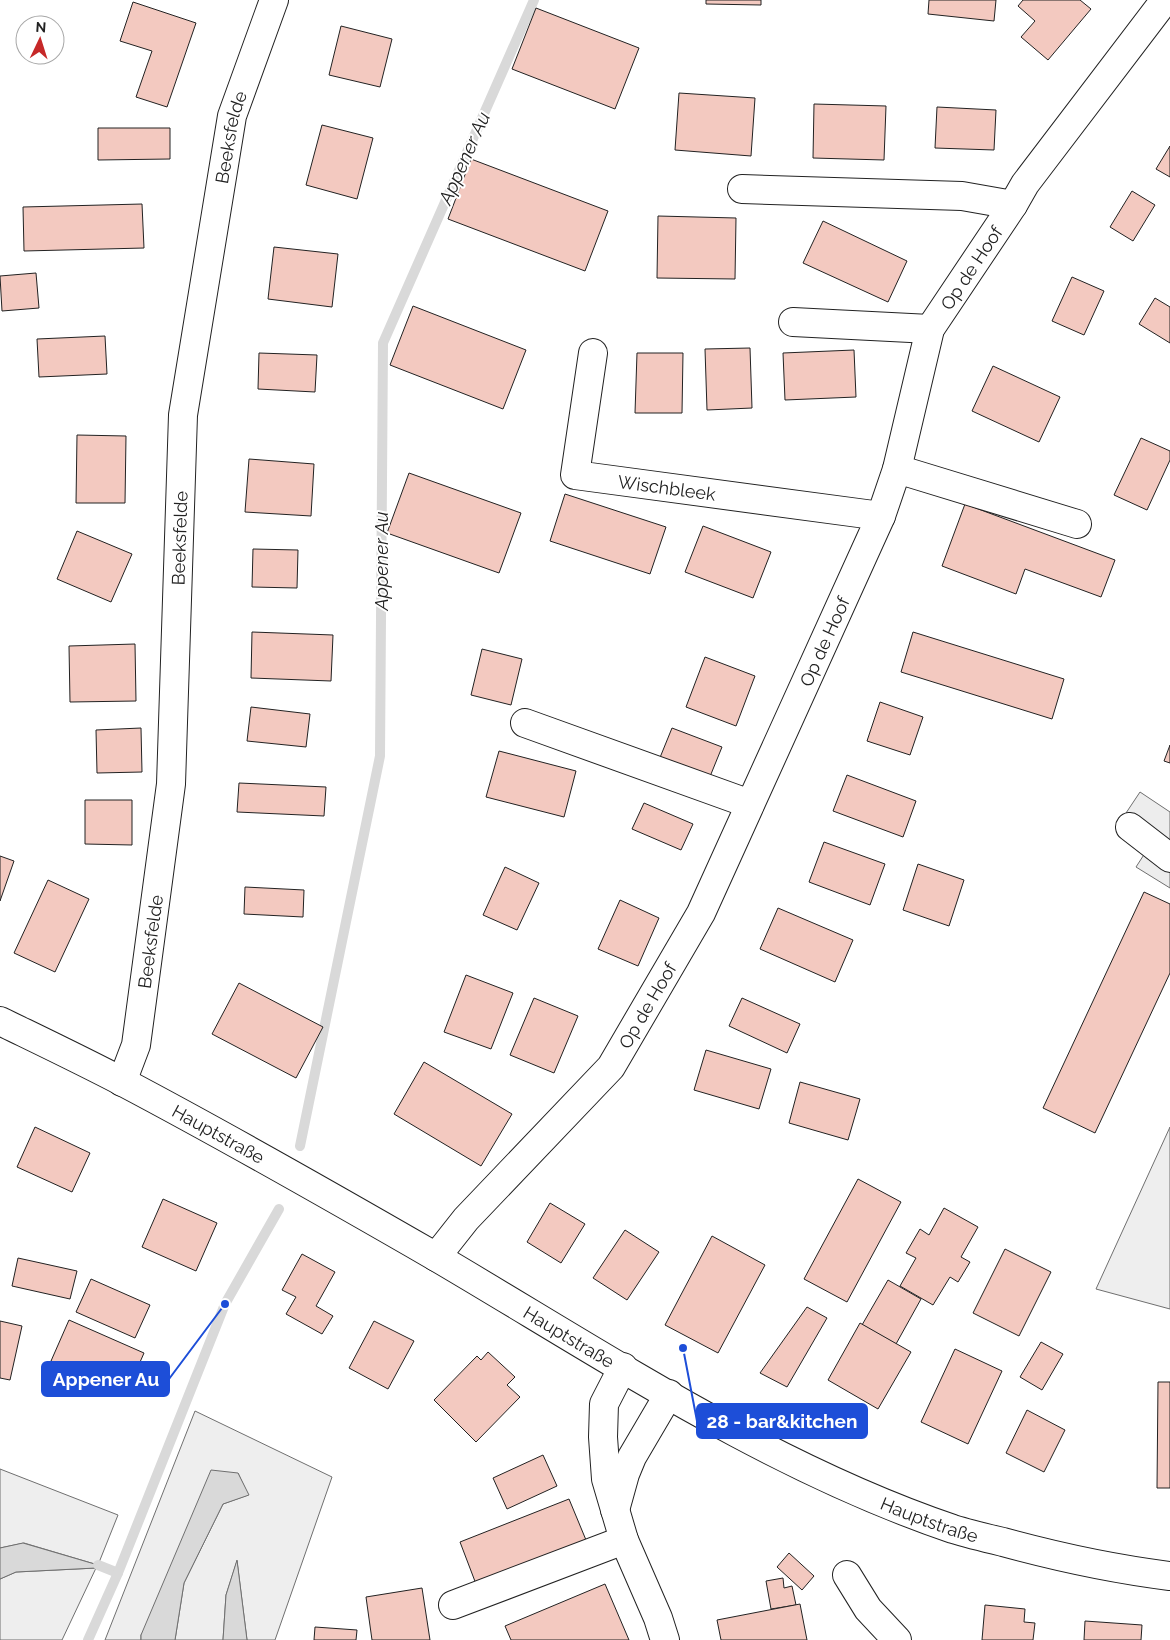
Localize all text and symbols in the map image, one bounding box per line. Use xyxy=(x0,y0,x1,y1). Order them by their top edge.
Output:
north arrow xyxy=(15,15,65,65)
text: N xyxy=(35,19,47,35)
street label: Beeksfelde xyxy=(211,88,251,185)
water label: Appener Au xyxy=(433,108,494,209)
street label: Op de Hoof xyxy=(936,221,1007,313)
street label: Wischbleek xyxy=(617,470,718,504)
street label: Beeksfelde xyxy=(167,490,191,586)
water label: Appener Au xyxy=(370,511,392,612)
street label: Op de Hoof xyxy=(795,592,854,689)
street label: Beeksfelde xyxy=(133,893,167,990)
street label: Op de Hoof xyxy=(614,958,681,1052)
street label: Hauptstraße xyxy=(169,1100,269,1168)
street label: Hauptstraße xyxy=(520,1301,619,1372)
callout: Appener Au xyxy=(42,1362,169,1396)
text: Appener Au xyxy=(53,1368,159,1390)
callout: 28 - bar&kitchen xyxy=(697,1404,867,1438)
text: 28 - bar&kitchen xyxy=(707,1410,857,1432)
street label: Hauptstraße xyxy=(878,1492,981,1546)

